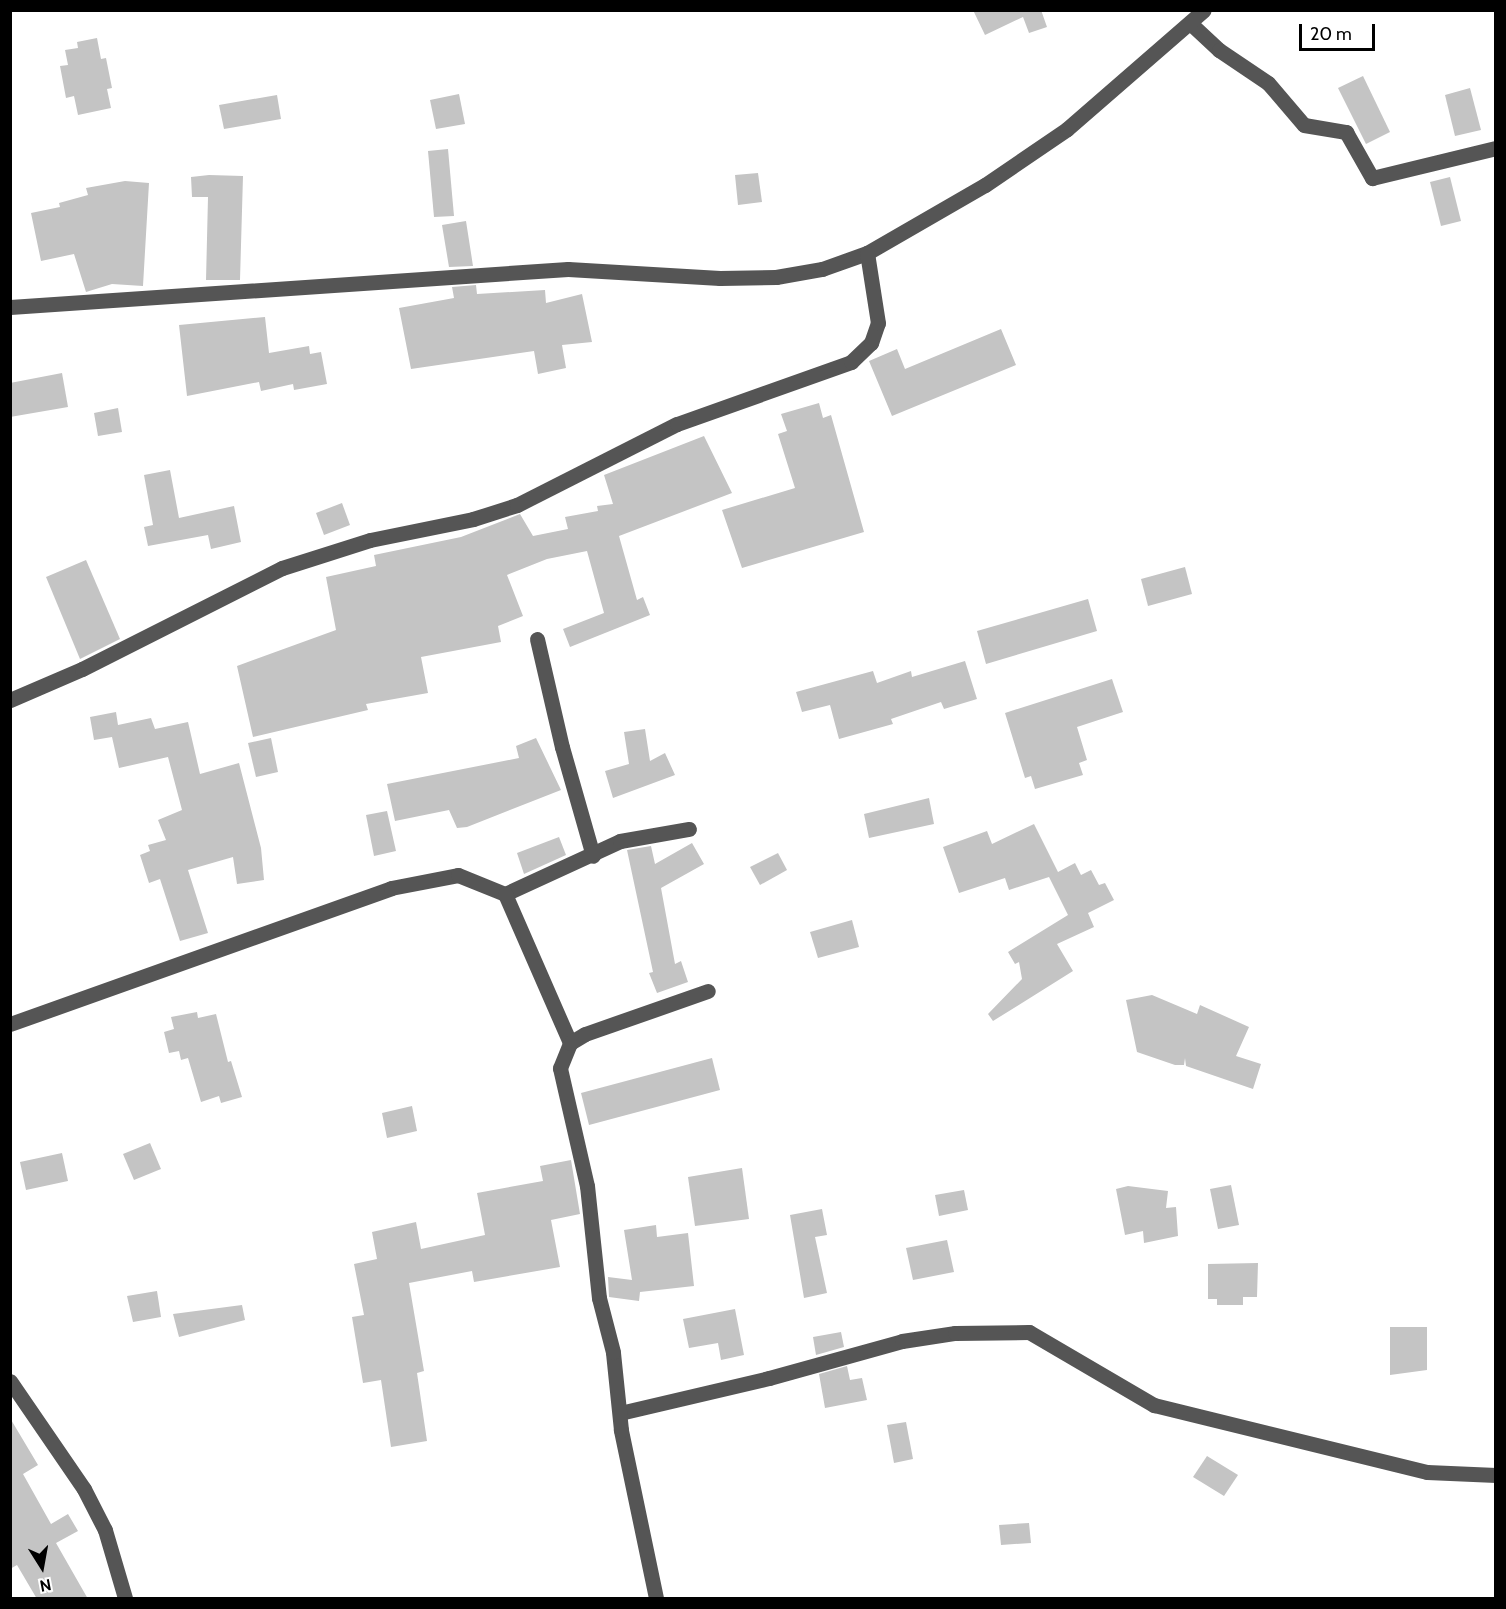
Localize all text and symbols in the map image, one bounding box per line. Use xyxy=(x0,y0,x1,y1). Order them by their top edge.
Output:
scale bar xyxy=(1302,12,1378,50)
text: 20 m xyxy=(1310,23,1352,45)
north arrow xyxy=(12,1537,72,1597)
text: N xyxy=(38,1575,53,1596)

